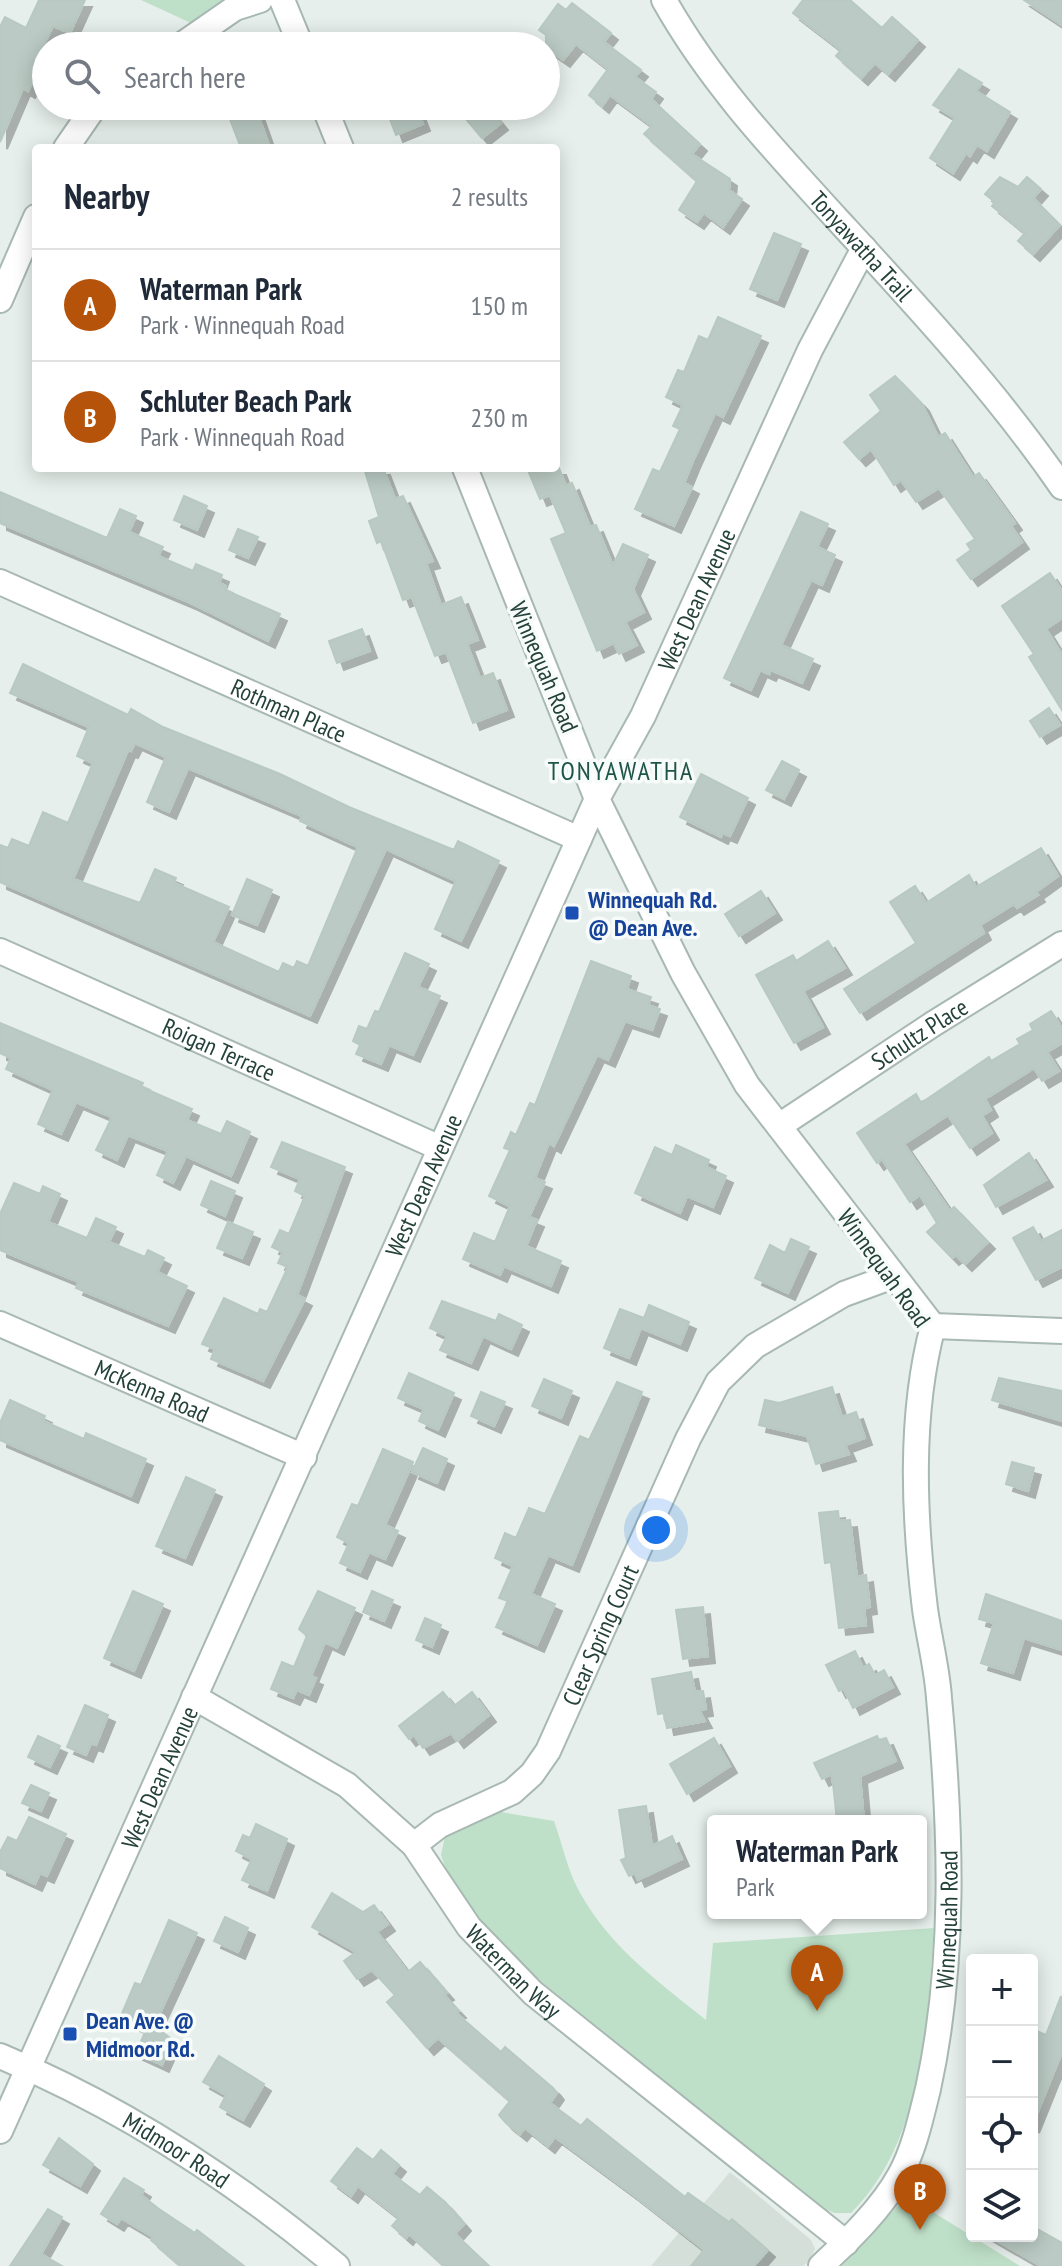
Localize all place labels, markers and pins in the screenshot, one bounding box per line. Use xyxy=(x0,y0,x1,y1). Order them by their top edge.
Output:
place label: Winnequah Rd. @ Dean Ave. xyxy=(587,884,717,943)
marker: Winnequah Rd. @ Dean Ave. xyxy=(563,904,581,922)
pin: A xyxy=(791,1945,843,2011)
place label: Dean Ave. @ Midmoor Rd. xyxy=(86,2005,195,2064)
marker: Dean Ave. @ Midmoor Rd. xyxy=(61,2025,79,2043)
pin: B xyxy=(894,2164,946,2230)

